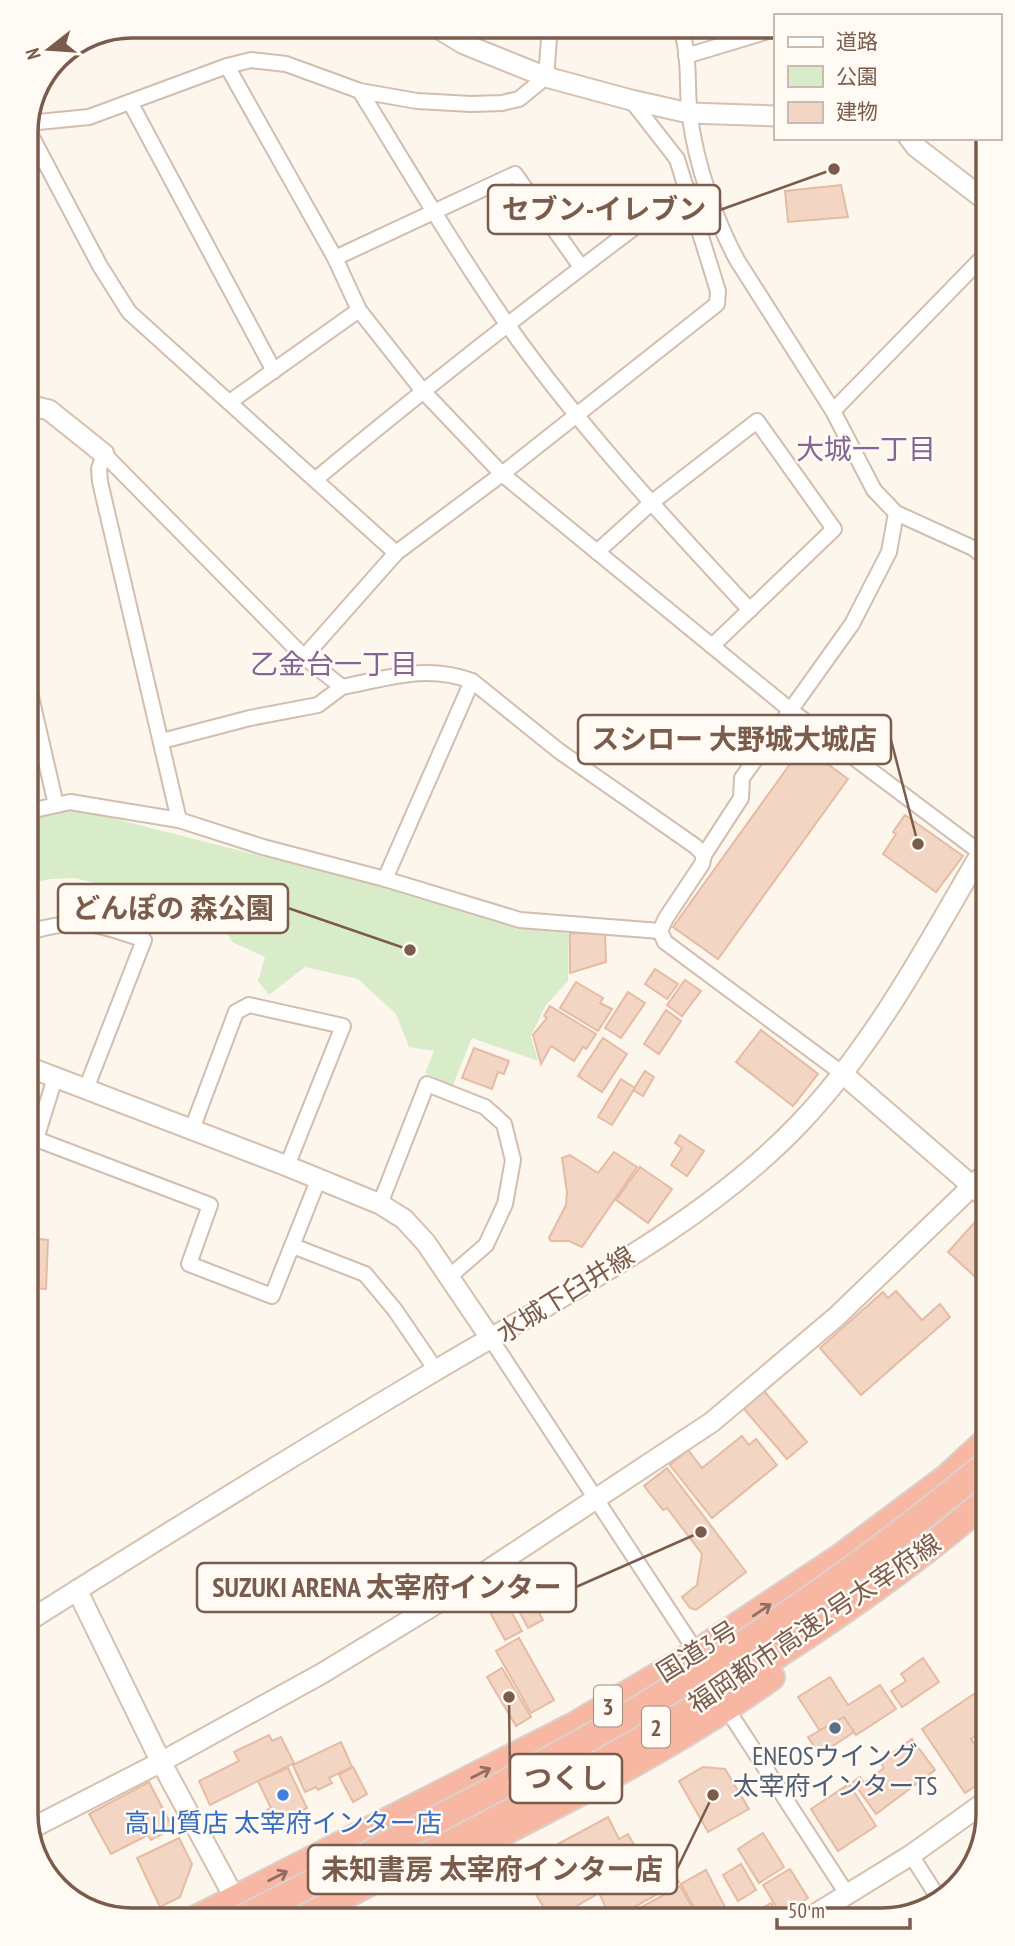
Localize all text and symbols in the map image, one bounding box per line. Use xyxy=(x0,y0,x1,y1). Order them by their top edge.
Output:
north arrow xyxy=(14,14,84,84)
legend xyxy=(774,14,1001,140)
text: 道路 xyxy=(836,28,878,55)
text: N xyxy=(20,46,46,62)
text: 公園 xyxy=(836,63,878,90)
text: 建物 xyxy=(836,98,878,125)
callout: セブン-イレブン xyxy=(488,185,720,234)
text: セブン-イレブン xyxy=(502,190,706,227)
district label: 大城一丁目 xyxy=(796,430,936,467)
district label: 乙金台一丁目 xyxy=(250,645,418,682)
callout: スシロー 大野城大城店 xyxy=(578,715,891,764)
text: スシロー 大野城大城店 xyxy=(591,720,877,757)
callout: どんぽの 森公園 xyxy=(58,884,288,933)
text: どんぽの 森公園 xyxy=(72,889,274,926)
street label: 水城下臼井線 xyxy=(490,1239,640,1349)
street label: 福岡都市高速2号太宰府線 xyxy=(681,1526,947,1720)
callout: SUZUKI ARENA 太宰府インター xyxy=(197,1563,576,1612)
text: SUZUKI ARENA 太宰府インター xyxy=(212,1568,562,1605)
one-way arrow xyxy=(752,1603,771,1617)
street label: 国道3号 xyxy=(650,1613,744,1689)
road number: 3 xyxy=(594,1686,622,1726)
road number: 2 xyxy=(642,1707,670,1748)
marker: ENEOSウイング 太宰府インターTS xyxy=(827,1720,843,1736)
place label: ENEOSウイング 太宰府インターTS xyxy=(733,1739,937,1802)
callout: つくし xyxy=(510,1754,622,1803)
text: つくし xyxy=(524,1759,608,1796)
one-way arrow xyxy=(470,1766,491,1780)
marker: 高山質店 太宰府インター店 xyxy=(275,1787,291,1803)
place label: 高山質店 太宰府インター店 xyxy=(124,1806,442,1839)
callout: 未知書房 太宰府インター店 xyxy=(308,1845,677,1894)
text: 未知書房 太宰府インター店 xyxy=(321,1850,663,1887)
one-way arrow xyxy=(267,1869,288,1883)
scale bar xyxy=(777,1886,910,1930)
text: 50 m xyxy=(788,1897,825,1924)

